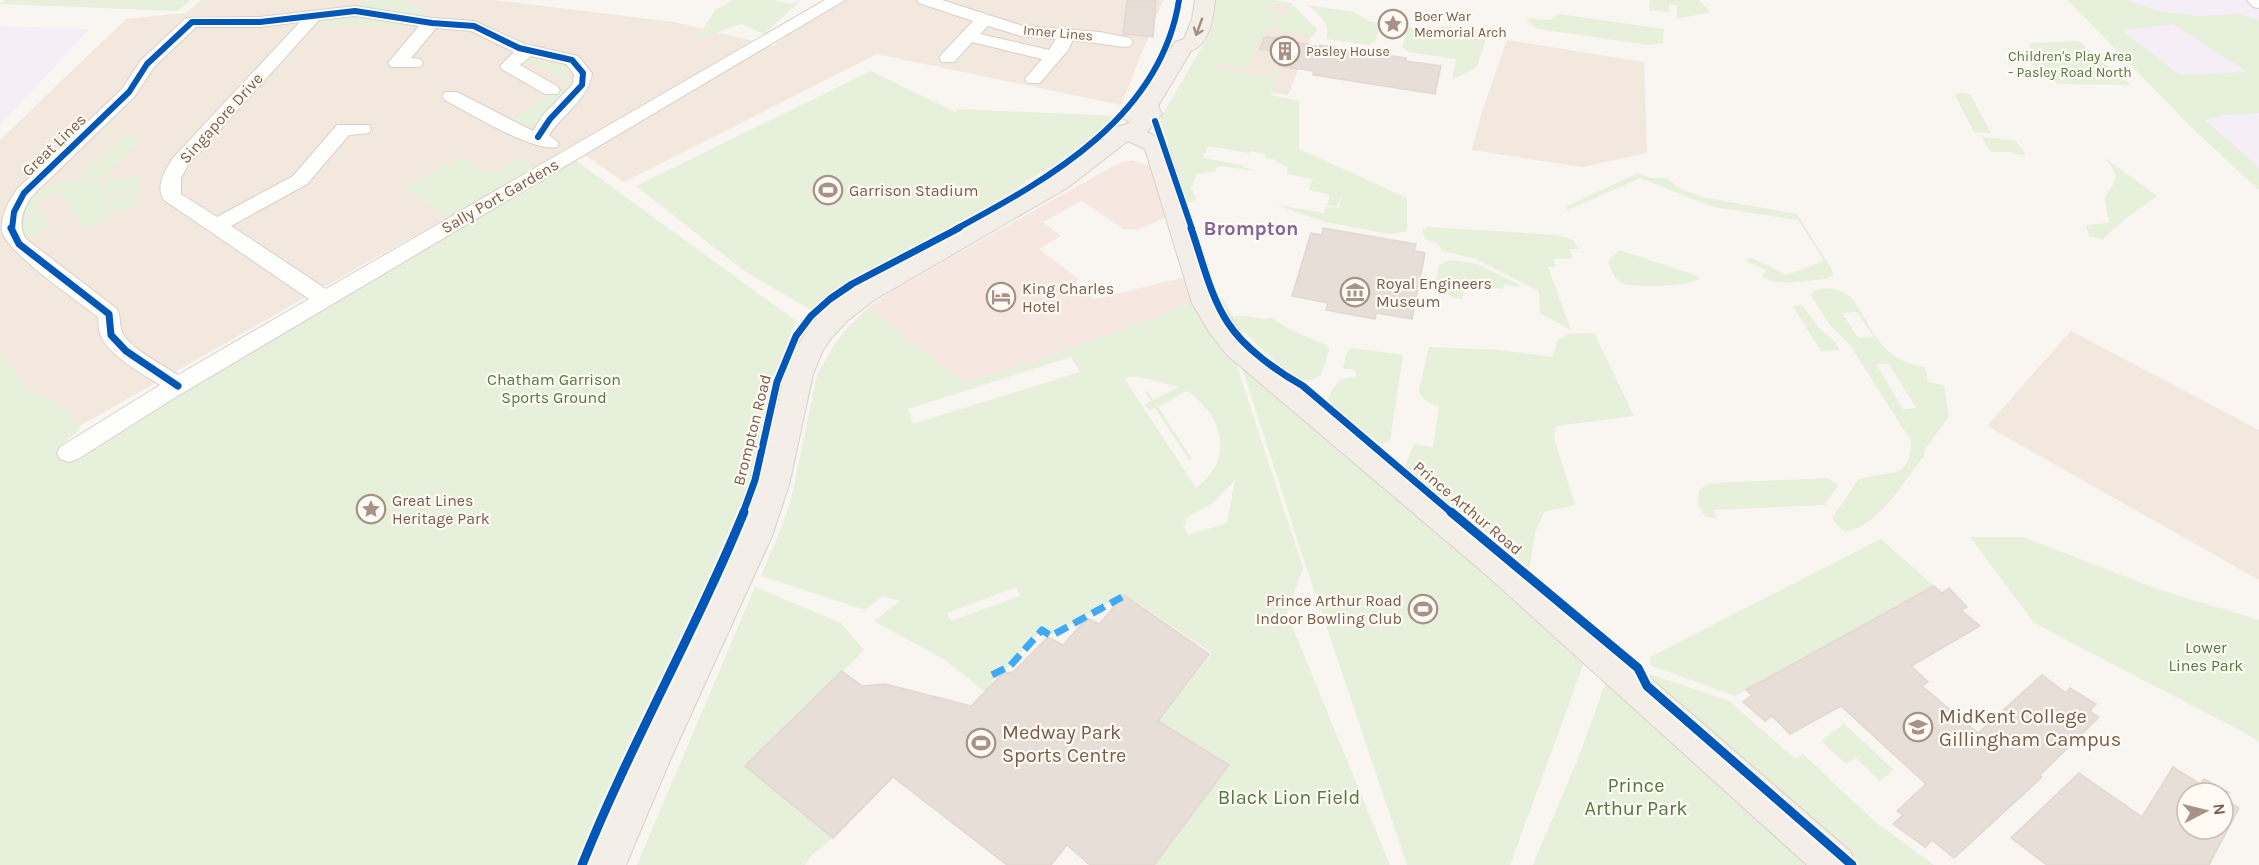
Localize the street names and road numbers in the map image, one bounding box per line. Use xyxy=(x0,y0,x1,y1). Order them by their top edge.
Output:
street label: Inner Lines xyxy=(1022,21,1094,45)
street label: Singapore Drive xyxy=(175,69,267,167)
street label: Great Lines xyxy=(18,110,90,180)
street label: Sally Port Gardens xyxy=(438,155,562,237)
street label: Brompton Road xyxy=(729,372,775,488)
street label: Prince Arthur Road xyxy=(1410,457,1526,559)

